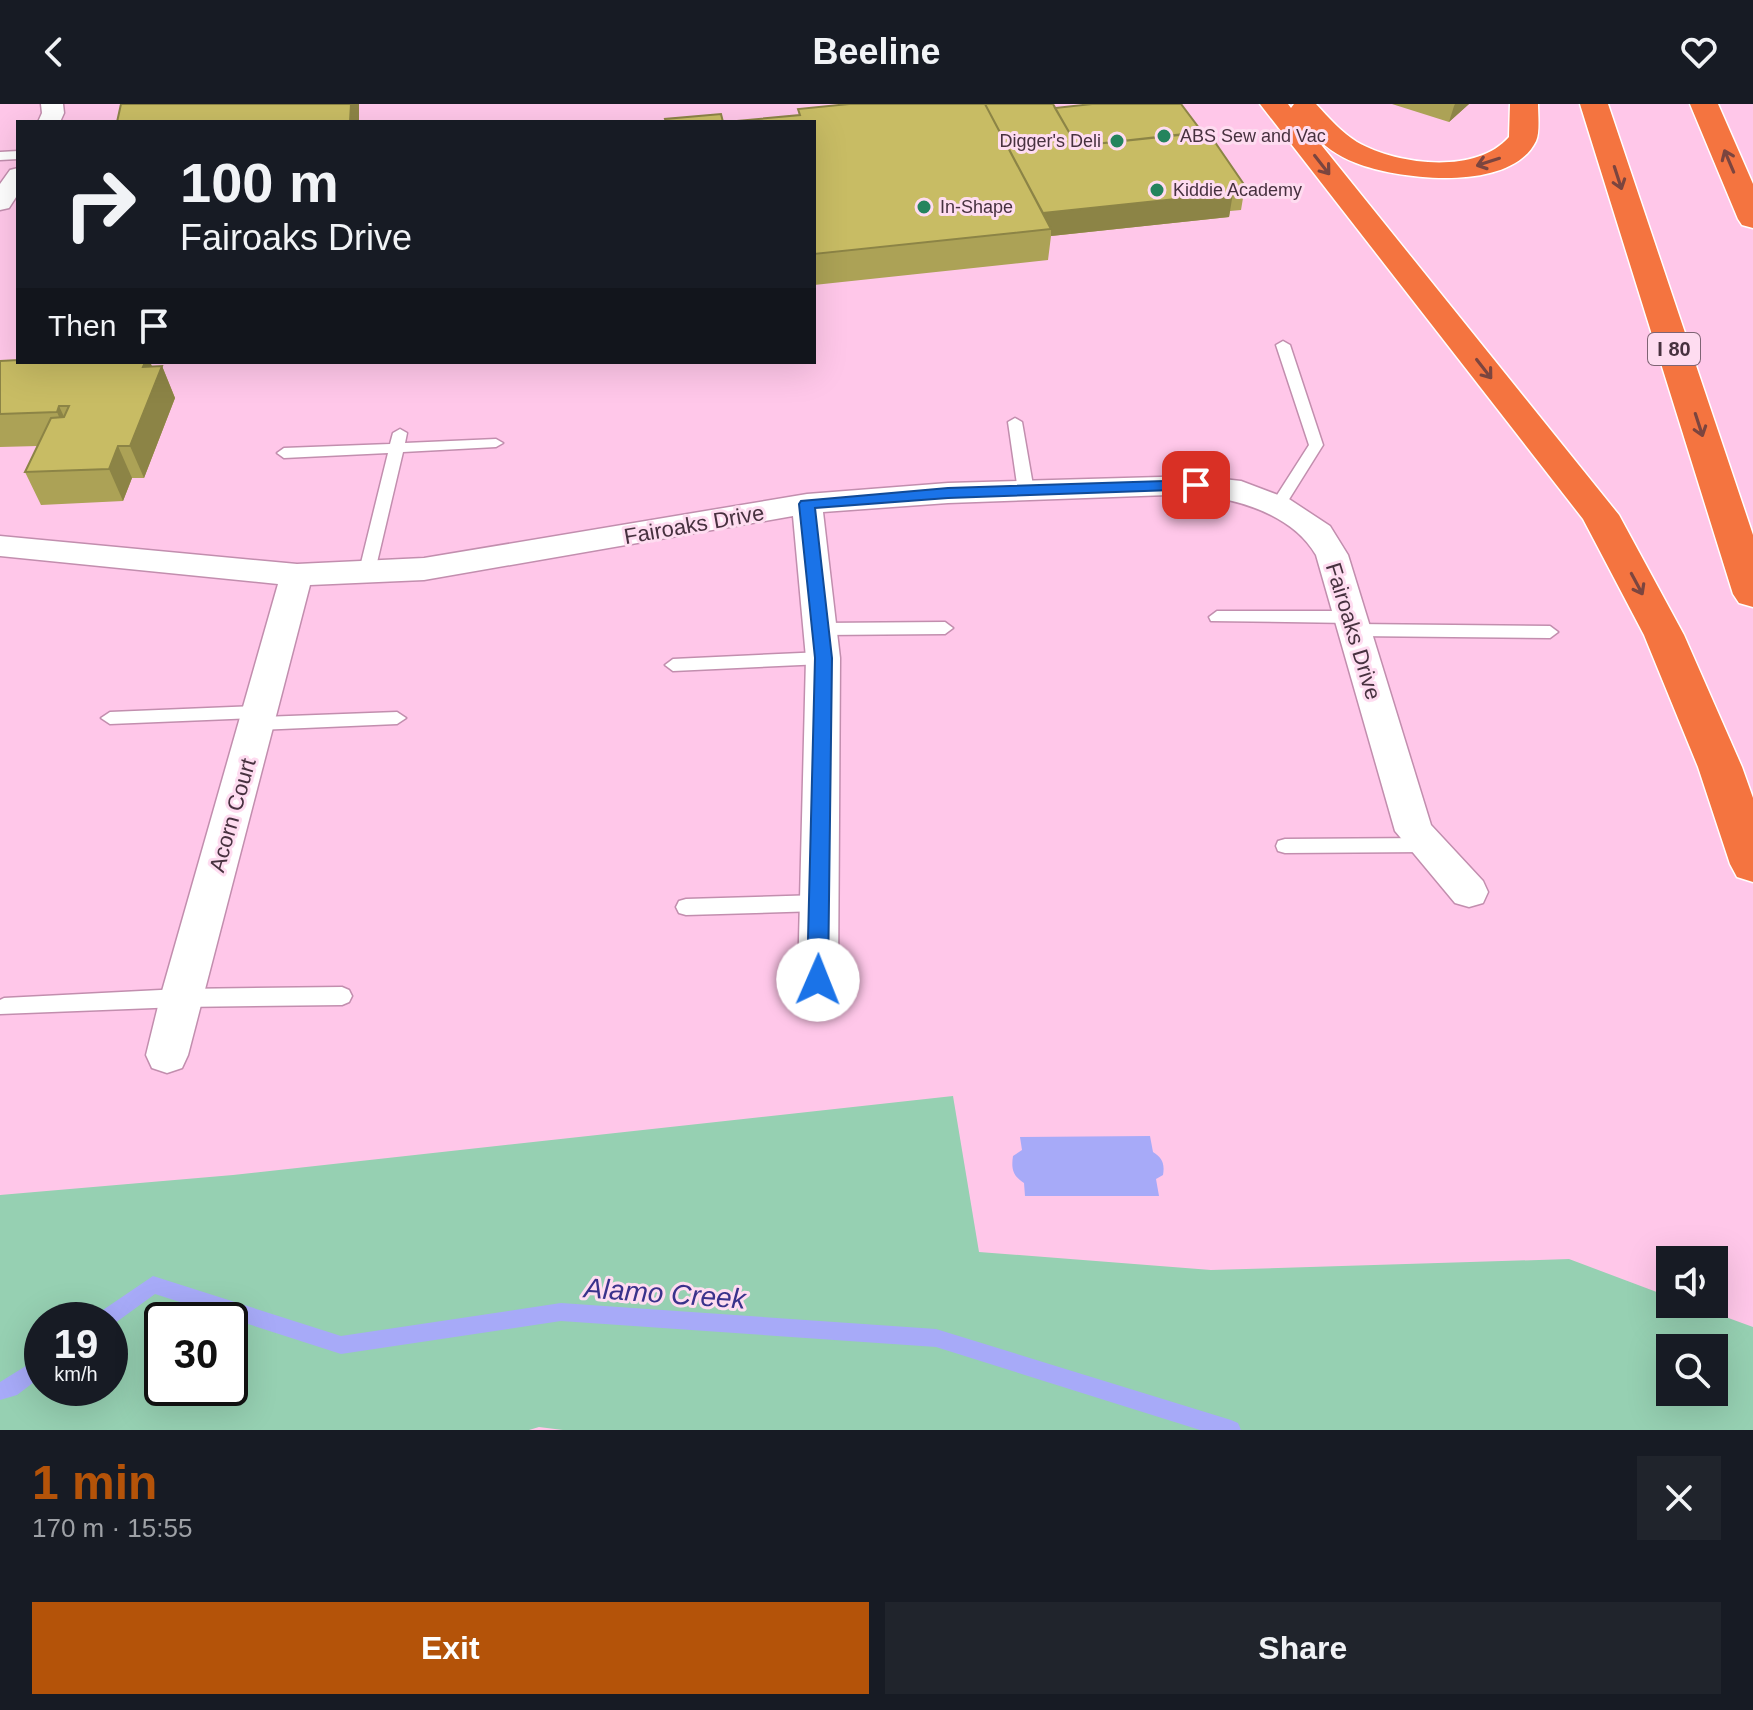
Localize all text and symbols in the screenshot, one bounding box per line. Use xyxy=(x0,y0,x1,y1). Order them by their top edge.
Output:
icon: back xyxy=(32,30,76,74)
icon: heart xyxy=(1677,30,1721,74)
text: Beeline xyxy=(812,31,941,72)
place label: ABS Sew and Vac xyxy=(1180,126,1326,146)
marker: ABS Sew and Vac xyxy=(1155,127,1173,145)
place label: Digger's Deli xyxy=(1000,131,1101,151)
marker: Digger's Deli xyxy=(1108,132,1126,150)
one-way arrow xyxy=(1720,150,1735,174)
text: 100 m xyxy=(180,151,339,214)
icon: right xyxy=(48,152,152,256)
one-way arrow xyxy=(1314,154,1331,175)
one-way arrow xyxy=(1476,155,1502,170)
one-way arrow xyxy=(1611,165,1626,191)
place label: Kiddie Academy xyxy=(1173,180,1302,200)
marker: Kiddie Academy xyxy=(1148,181,1166,199)
place label: In-Shape xyxy=(940,197,1013,217)
marker: In-Shape xyxy=(915,198,933,216)
text: Fairoaks Drive xyxy=(180,217,412,258)
icon: arrive xyxy=(132,304,176,348)
text: Then xyxy=(48,309,116,342)
road number: I 80 xyxy=(1648,333,1700,365)
one-way arrow xyxy=(1475,358,1493,379)
one-way arrow xyxy=(1692,413,1707,438)
pin xyxy=(1162,451,1230,519)
icon: arrive xyxy=(1174,463,1218,507)
street label: Fairoaks Drive xyxy=(622,500,766,549)
street label: Fairoaks Drive xyxy=(1321,560,1386,703)
one-way arrow xyxy=(1630,572,1646,595)
street label: Acorn Court xyxy=(204,755,261,875)
position arrow xyxy=(776,938,860,1022)
map controls xyxy=(1656,1246,1728,1406)
button: sound xyxy=(1656,1246,1728,1318)
water label: Alamo Creek xyxy=(581,1272,749,1315)
speed limit sign: 30 xyxy=(144,1302,248,1406)
text: 19 xyxy=(54,1322,98,1366)
button: search xyxy=(1656,1334,1728,1406)
text: km/h xyxy=(54,1363,98,1385)
text: 1 min xyxy=(32,1456,157,1509)
button: close xyxy=(1637,1456,1721,1540)
text: 170 m · 15:55 xyxy=(32,1513,192,1543)
button: Exit xyxy=(32,1602,869,1694)
button: Share xyxy=(885,1602,1721,1694)

